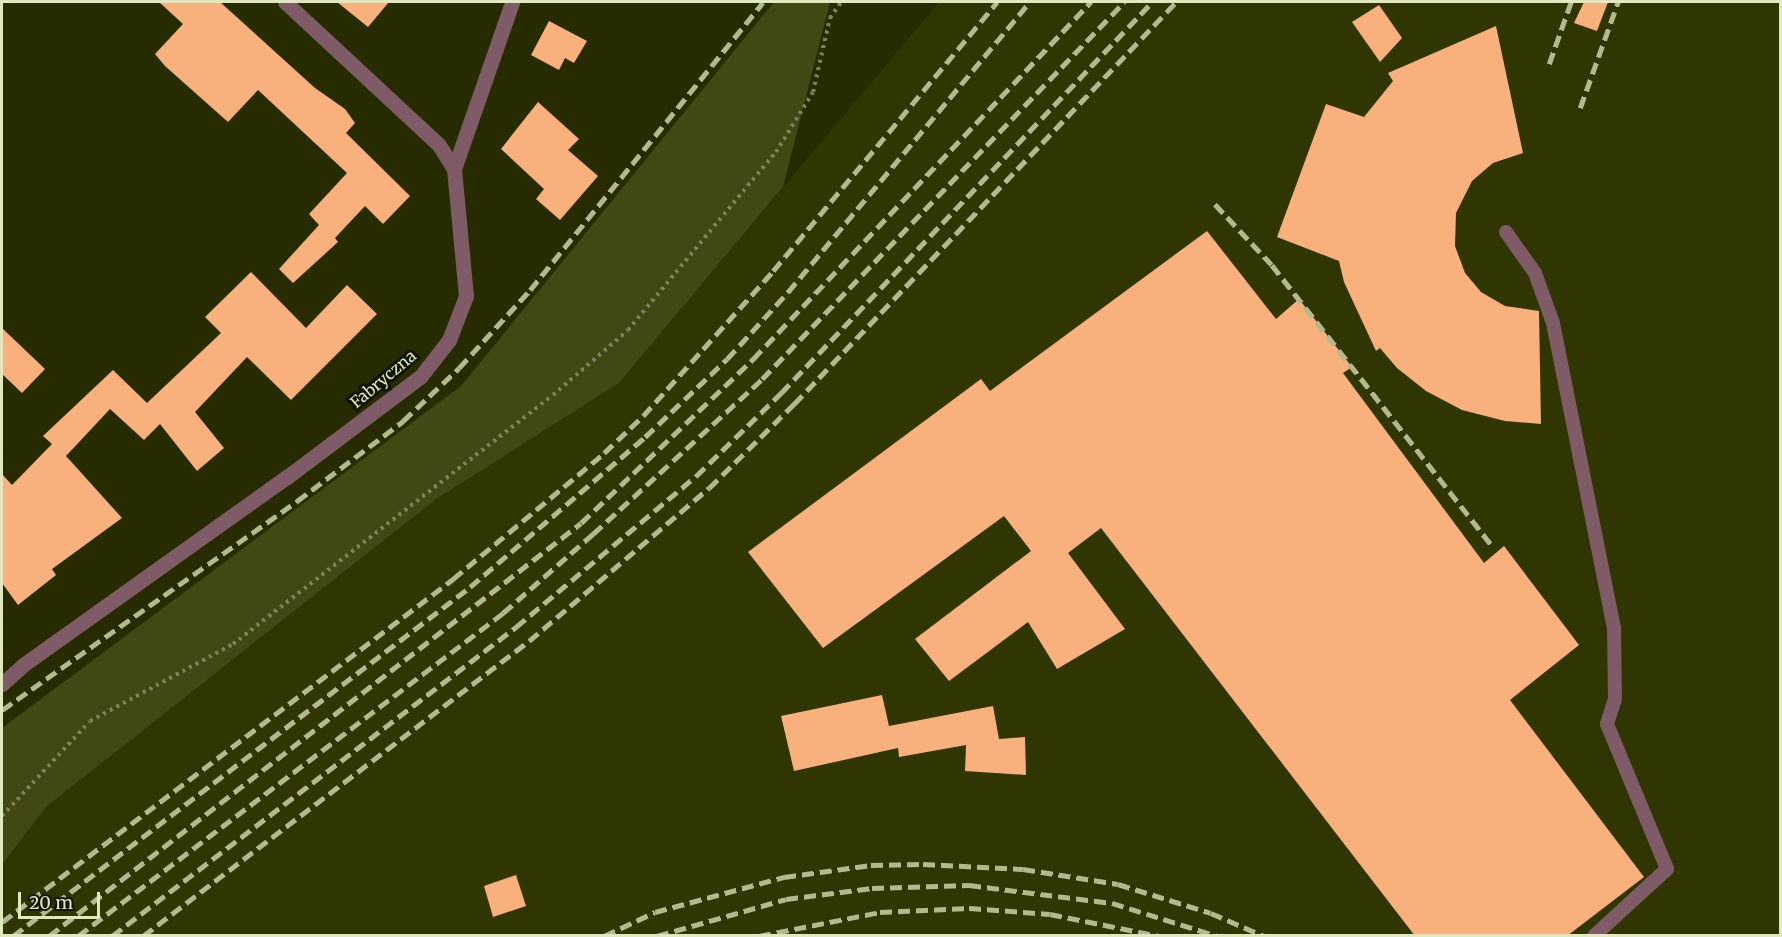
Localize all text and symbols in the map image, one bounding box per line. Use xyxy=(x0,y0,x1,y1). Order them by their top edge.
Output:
street label: Fabryczna xyxy=(346,346,420,412)
scale bar xyxy=(21,880,104,918)
text: 20 m xyxy=(29,891,73,914)

